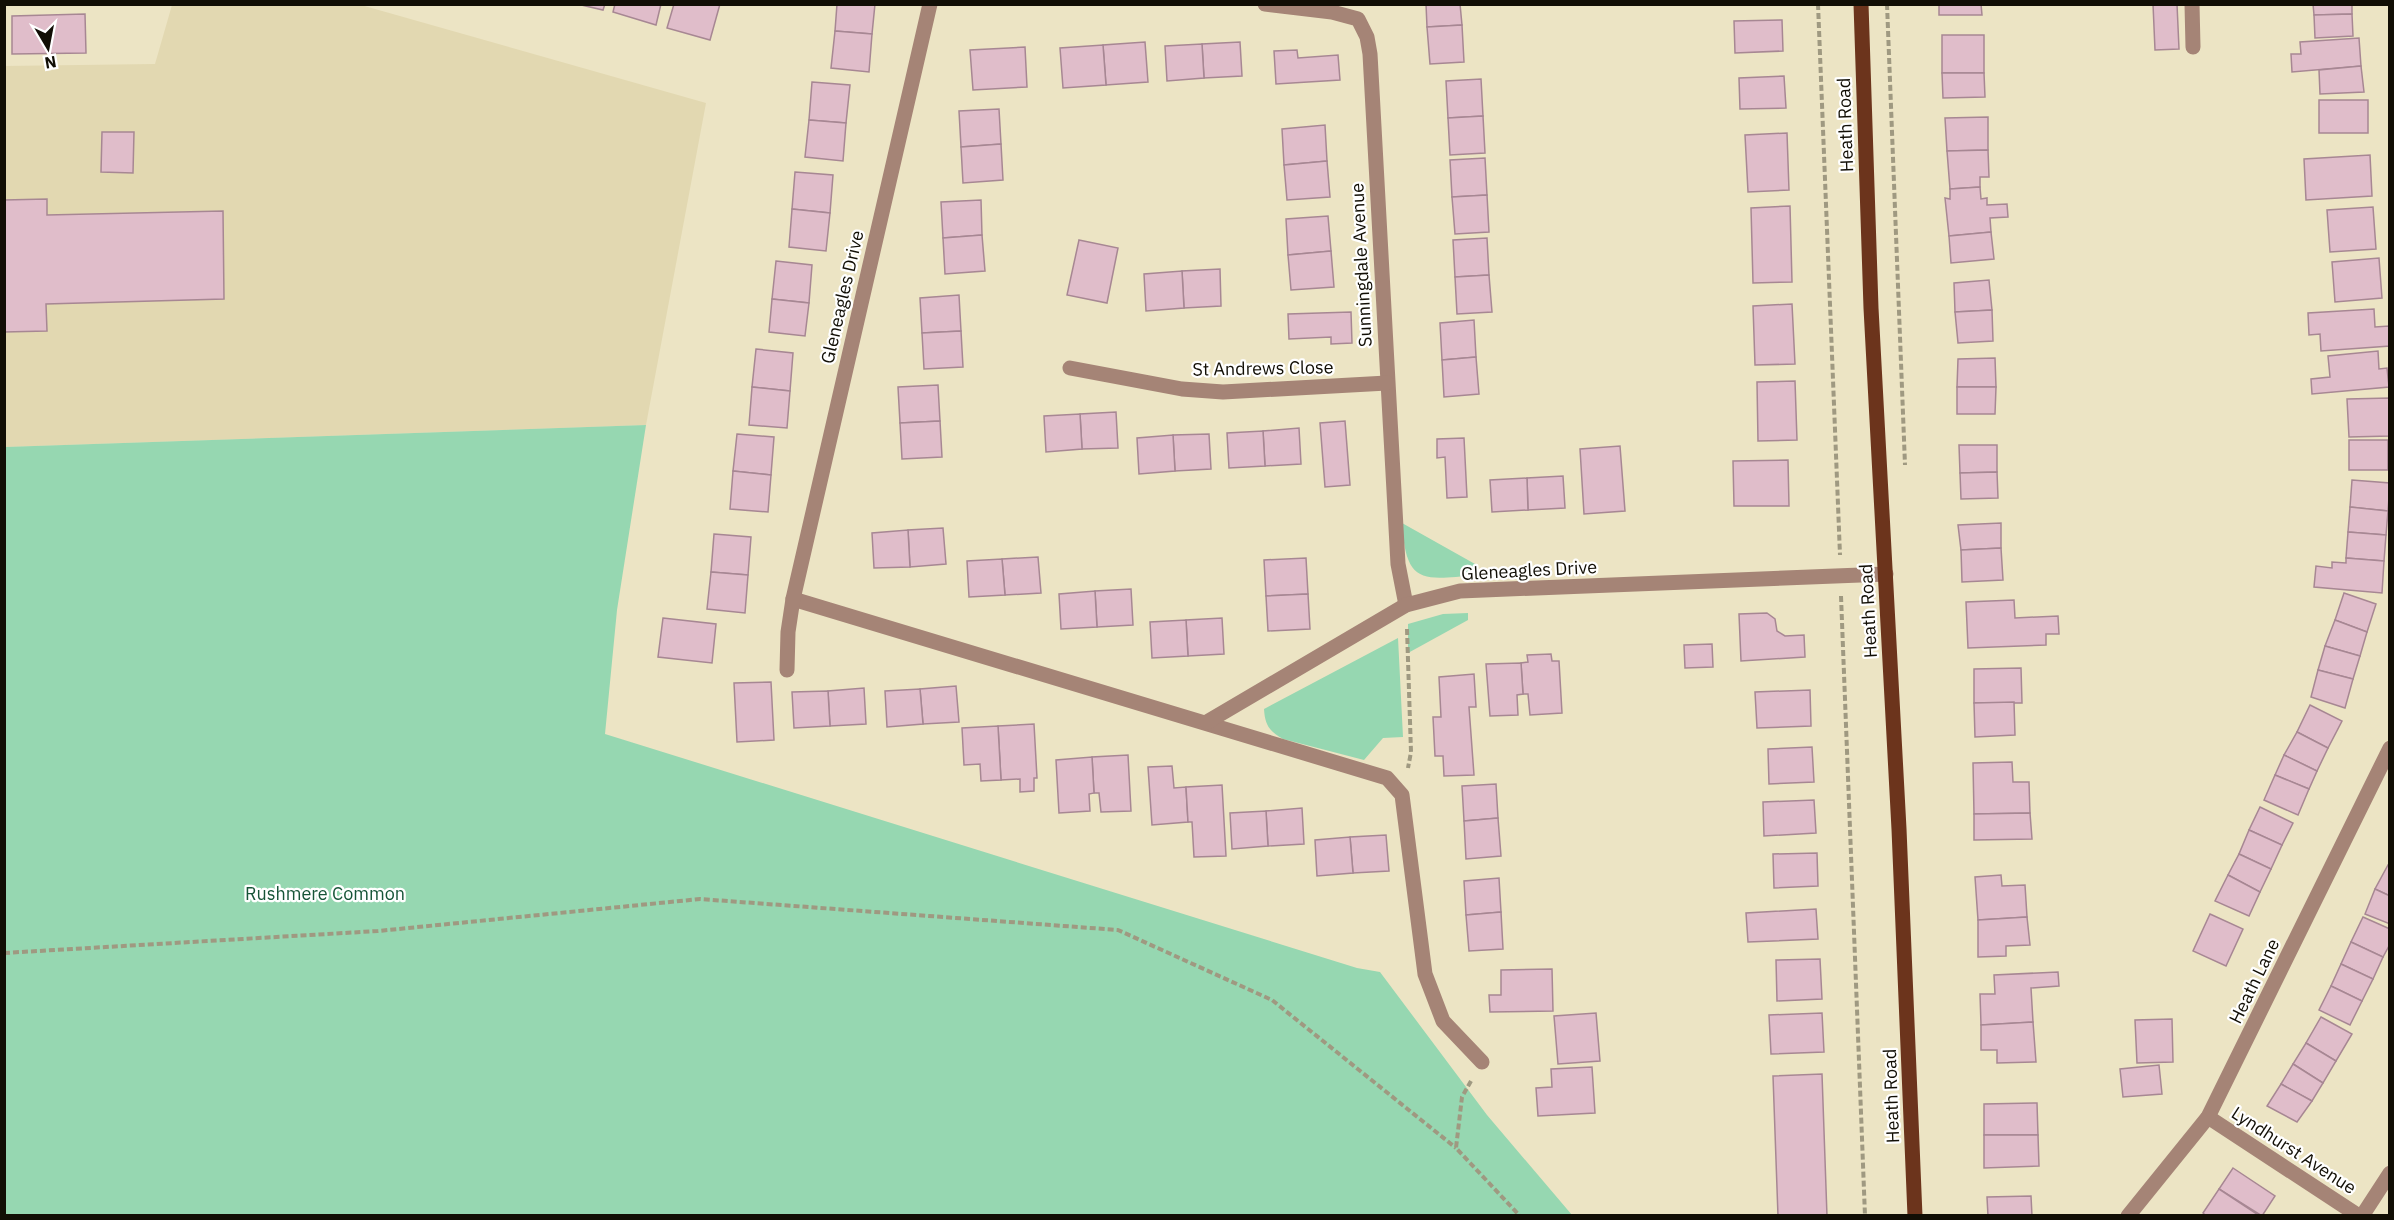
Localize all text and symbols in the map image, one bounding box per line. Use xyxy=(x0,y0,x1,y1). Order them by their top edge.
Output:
north arrow xyxy=(18,18,78,78)
text: N xyxy=(43,52,58,74)
street label: Heath Road xyxy=(1832,77,1858,173)
street label: Sunningdale Avenue xyxy=(1345,182,1377,348)
street label: Gleneagles Drive xyxy=(815,228,869,366)
street label: St Andrews Close xyxy=(1192,355,1334,381)
street label: Gleneagles Drive xyxy=(1460,555,1598,585)
street label: Heath Road xyxy=(1854,563,1882,659)
park label: Rushmere Common xyxy=(245,882,405,905)
street label: Heath Lane xyxy=(2224,935,2284,1027)
street label: Heath Road xyxy=(1878,1048,1904,1144)
street label: Lyndhurst Avenue xyxy=(2227,1101,2361,1199)

